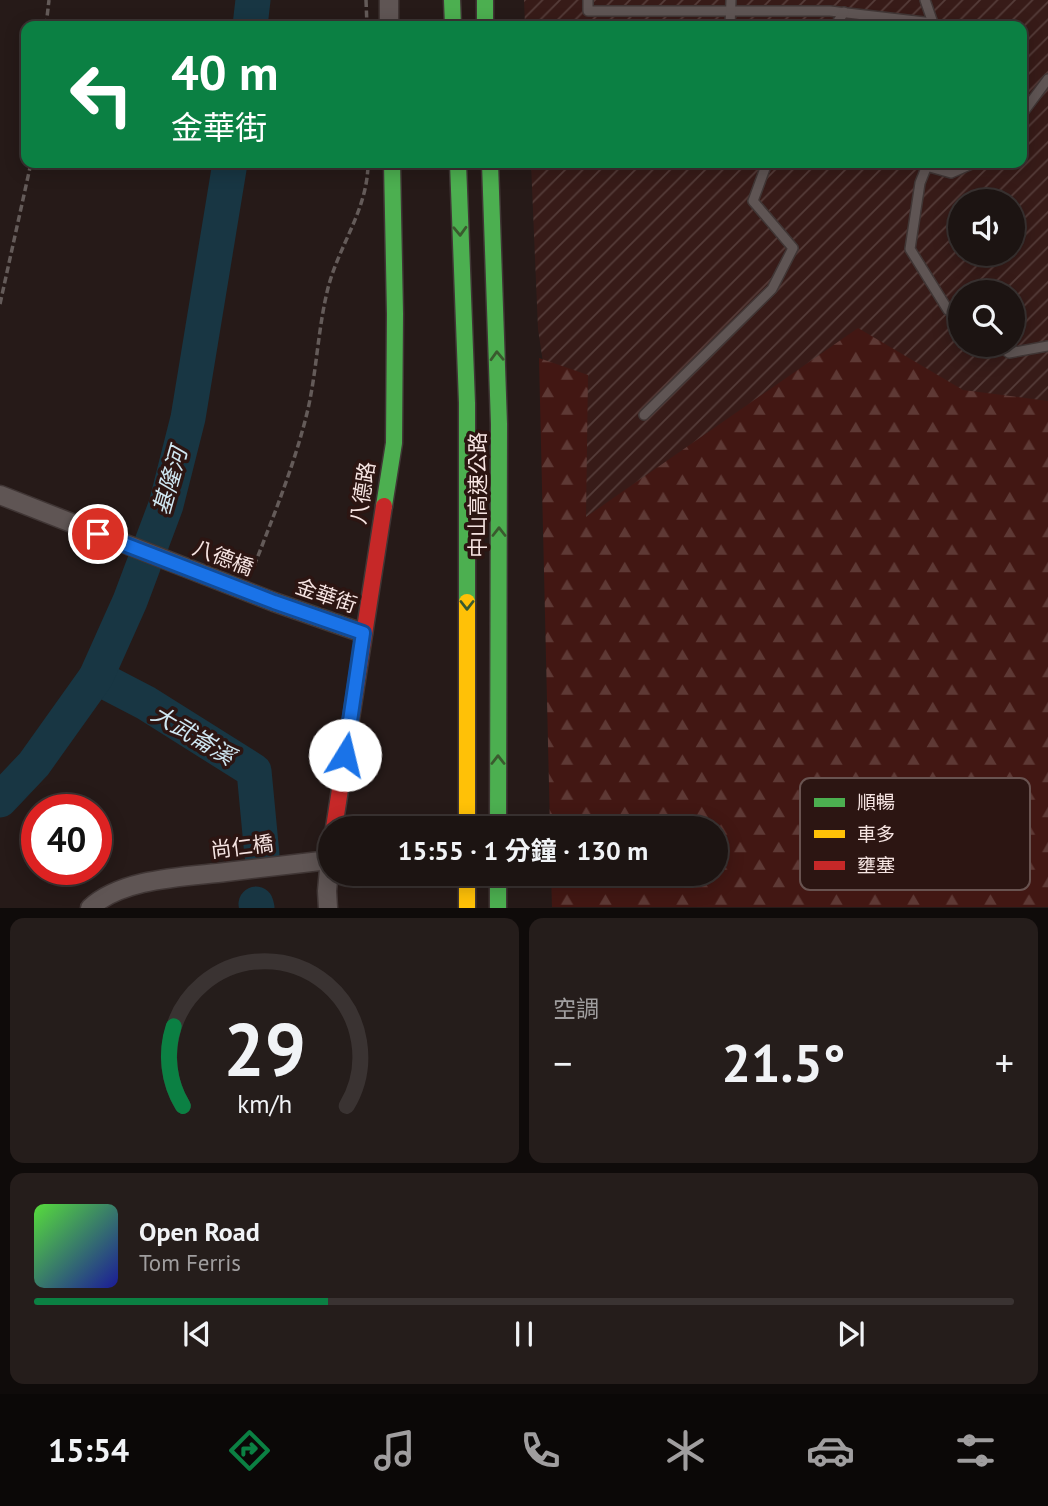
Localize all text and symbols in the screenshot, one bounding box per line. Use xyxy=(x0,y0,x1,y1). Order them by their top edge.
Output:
text: 40 m xyxy=(171,40,278,104)
icon: left xyxy=(56,49,147,140)
text: 金華街 xyxy=(171,106,267,148)
map controls xyxy=(948,189,1025,357)
button: sound xyxy=(948,189,1025,266)
one-way arrow xyxy=(453,226,468,237)
button: search xyxy=(948,280,1025,357)
one-way arrow xyxy=(489,350,504,361)
street label: 中山高速公路 xyxy=(464,432,491,558)
water label: 基隆河 xyxy=(146,440,194,518)
street label: 八德路 xyxy=(344,460,381,526)
pin xyxy=(68,504,128,564)
icon: arrive xyxy=(79,515,117,553)
one-way arrow xyxy=(491,526,507,537)
street label: 八德橋 xyxy=(189,534,257,581)
street label: 金華街 xyxy=(292,573,360,619)
one-way arrow xyxy=(459,601,475,611)
water label: 大武崙溪 xyxy=(146,698,243,772)
position arrow xyxy=(308,718,382,792)
one-way arrow xyxy=(490,754,506,764)
legend xyxy=(800,778,1030,890)
text: 順暢 xyxy=(857,790,895,814)
speed limit sign: 40 xyxy=(21,794,112,885)
text: 車多 xyxy=(857,822,895,846)
street label: 尚仁橋 xyxy=(209,829,275,864)
text: 15:55 · 1 分鐘 · 130 m xyxy=(398,834,648,867)
text: 壅塞 xyxy=(857,853,895,877)
text: 空調 xyxy=(553,994,599,1023)
text: 29 xyxy=(223,1003,306,1097)
text: 21.5° xyxy=(722,1029,845,1096)
text: − xyxy=(553,1038,572,1087)
text: + xyxy=(995,1038,1014,1087)
text: km/h xyxy=(237,1088,292,1120)
text: Open Road xyxy=(139,1215,260,1248)
text: Tom Ferris xyxy=(139,1248,241,1277)
icon: previous xyxy=(178,1315,216,1353)
icon: pause xyxy=(505,1315,543,1353)
icon: next xyxy=(832,1315,870,1353)
icon: directions xyxy=(225,1426,274,1475)
icon: music xyxy=(370,1426,419,1475)
icon: phone xyxy=(516,1426,565,1475)
icon: climate xyxy=(661,1426,710,1475)
icon: car xyxy=(806,1426,855,1475)
icon: filters xyxy=(951,1426,1000,1475)
text: 15:54 xyxy=(48,1429,129,1471)

